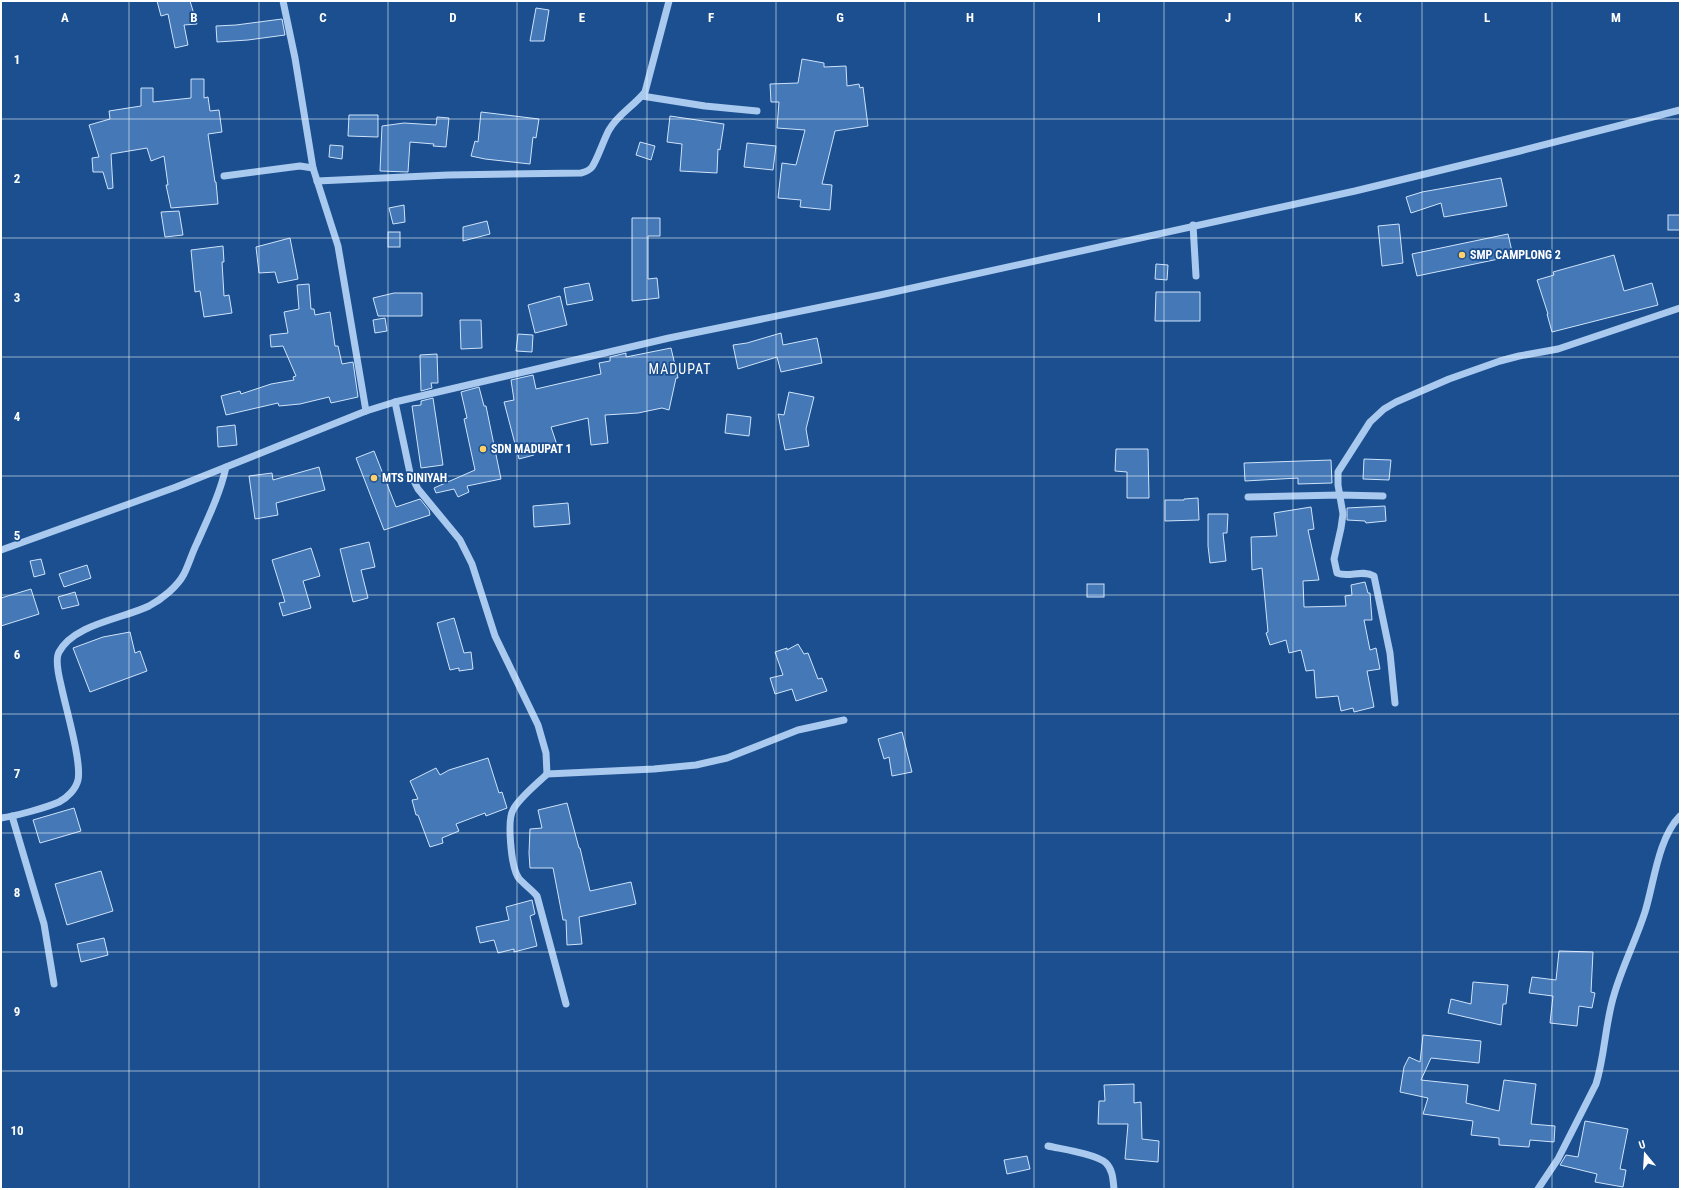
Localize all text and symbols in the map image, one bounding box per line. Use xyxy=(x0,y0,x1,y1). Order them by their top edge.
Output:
text: A xyxy=(61,10,69,25)
text: B xyxy=(190,10,198,25)
text: C xyxy=(319,10,327,25)
text: D xyxy=(449,10,457,25)
text: E xyxy=(579,10,586,25)
text: F xyxy=(708,10,714,25)
text: G xyxy=(836,10,844,25)
text: H xyxy=(966,10,974,25)
text: I xyxy=(1097,10,1101,25)
text: J xyxy=(1225,10,1231,25)
text: K xyxy=(1354,10,1362,25)
text: L xyxy=(1484,10,1490,25)
text: M xyxy=(1611,10,1621,25)
text: 1 xyxy=(14,52,20,67)
text: 2 xyxy=(14,171,21,186)
place label: SMP CAMPLONG 2 xyxy=(1470,248,1561,262)
marker: SMP CAMPLONG 2 xyxy=(1457,250,1467,260)
text: 3 xyxy=(14,290,20,305)
district label: MADUPAT xyxy=(649,361,711,377)
text: 4 xyxy=(14,409,21,424)
place label: SDN MADUPAT 1 xyxy=(491,442,572,456)
marker: SDN MADUPAT 1 xyxy=(478,444,488,454)
place label: MTS DINIYAH xyxy=(382,471,447,485)
marker: MTS DINIYAH xyxy=(369,473,379,483)
text: 5 xyxy=(14,528,21,543)
text: 6 xyxy=(14,647,21,662)
text: 7 xyxy=(14,766,21,781)
text: 8 xyxy=(14,885,20,900)
text: 9 xyxy=(14,1004,20,1019)
text: 10 xyxy=(10,1123,24,1138)
north arrow xyxy=(1625,1134,1665,1174)
text: U xyxy=(1637,1138,1647,1152)

